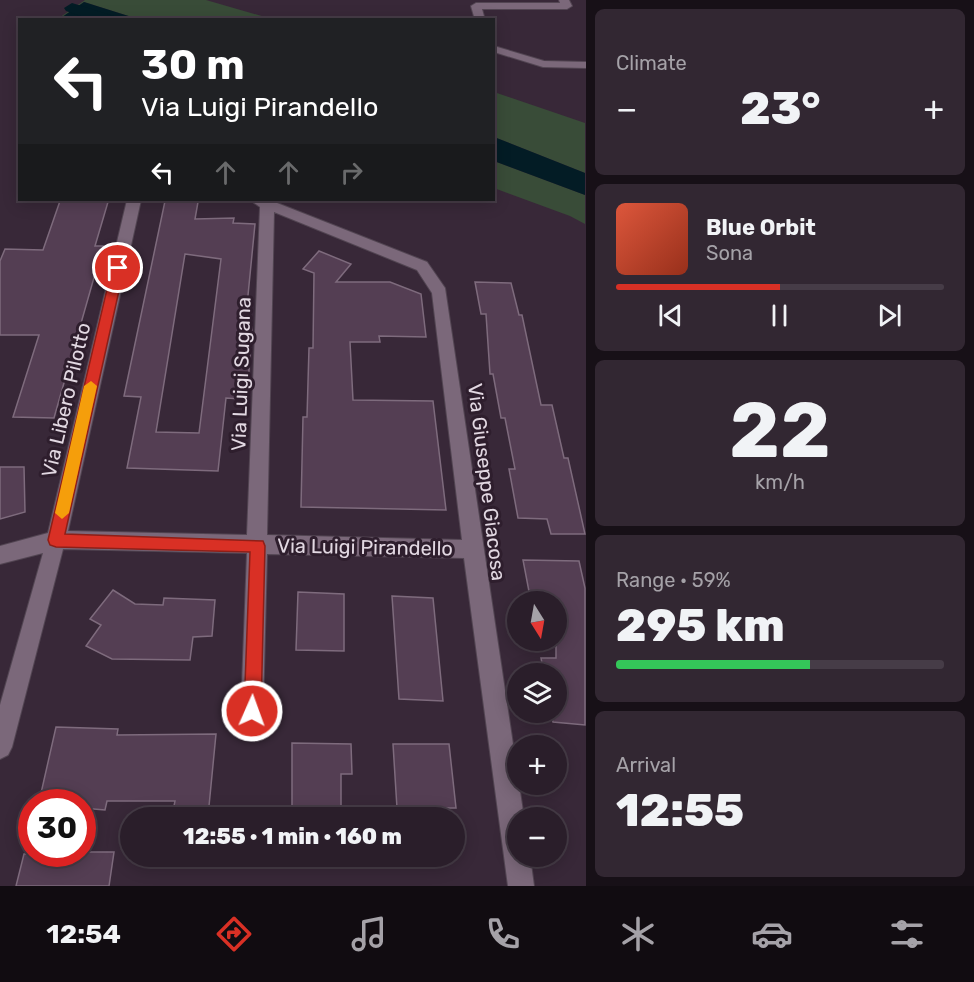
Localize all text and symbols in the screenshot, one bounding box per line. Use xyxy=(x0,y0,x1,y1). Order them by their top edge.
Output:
text: 30 m xyxy=(141,40,245,90)
icon: left xyxy=(42,42,120,120)
text: Climate xyxy=(616,51,687,75)
text: 23° xyxy=(740,82,821,135)
text: − xyxy=(616,89,637,128)
text: + xyxy=(923,89,944,128)
text: Via Luigi Pirandello xyxy=(141,91,378,123)
icon: left xyxy=(146,156,179,189)
icon: ahead xyxy=(209,156,242,189)
icon: ahead xyxy=(272,156,305,189)
icon: right xyxy=(335,156,368,189)
text: Blue Orbit xyxy=(706,214,816,241)
text: Sona xyxy=(706,241,753,265)
pin xyxy=(92,242,143,293)
icon: arrive xyxy=(101,251,134,284)
street label: Via Luigi Sugana xyxy=(226,297,256,451)
icon: previous xyxy=(654,299,687,332)
icon: pause xyxy=(763,299,796,332)
icon: next xyxy=(873,299,906,332)
street label: Via Libero Pilotto xyxy=(37,320,95,480)
street label: Via Giuseppe Giacosa xyxy=(463,382,511,582)
text: 22 xyxy=(729,384,831,477)
text: km/h xyxy=(755,470,805,494)
street label: Via Luigi Pirandello xyxy=(277,533,453,561)
text: Range · 59% xyxy=(616,568,731,592)
north arrow xyxy=(507,591,567,651)
map controls xyxy=(507,591,567,867)
text: 295 km xyxy=(616,599,785,652)
button: layers xyxy=(507,663,567,723)
position arrow xyxy=(220,679,284,743)
button: + xyxy=(507,735,567,795)
text: Arrival xyxy=(616,753,676,777)
text: 12:55 xyxy=(616,784,744,837)
speed limit sign: 30 xyxy=(18,789,96,867)
button: − xyxy=(507,807,567,867)
text: 12:55 · 1 min · 160 m xyxy=(183,823,402,850)
icon: directions xyxy=(213,913,255,955)
icon: music xyxy=(348,913,390,955)
icon: phone xyxy=(482,913,524,955)
icon: climate xyxy=(617,913,659,955)
icon: car xyxy=(751,913,793,955)
icon: filters xyxy=(886,913,928,955)
text: 12:54 xyxy=(46,918,121,950)

